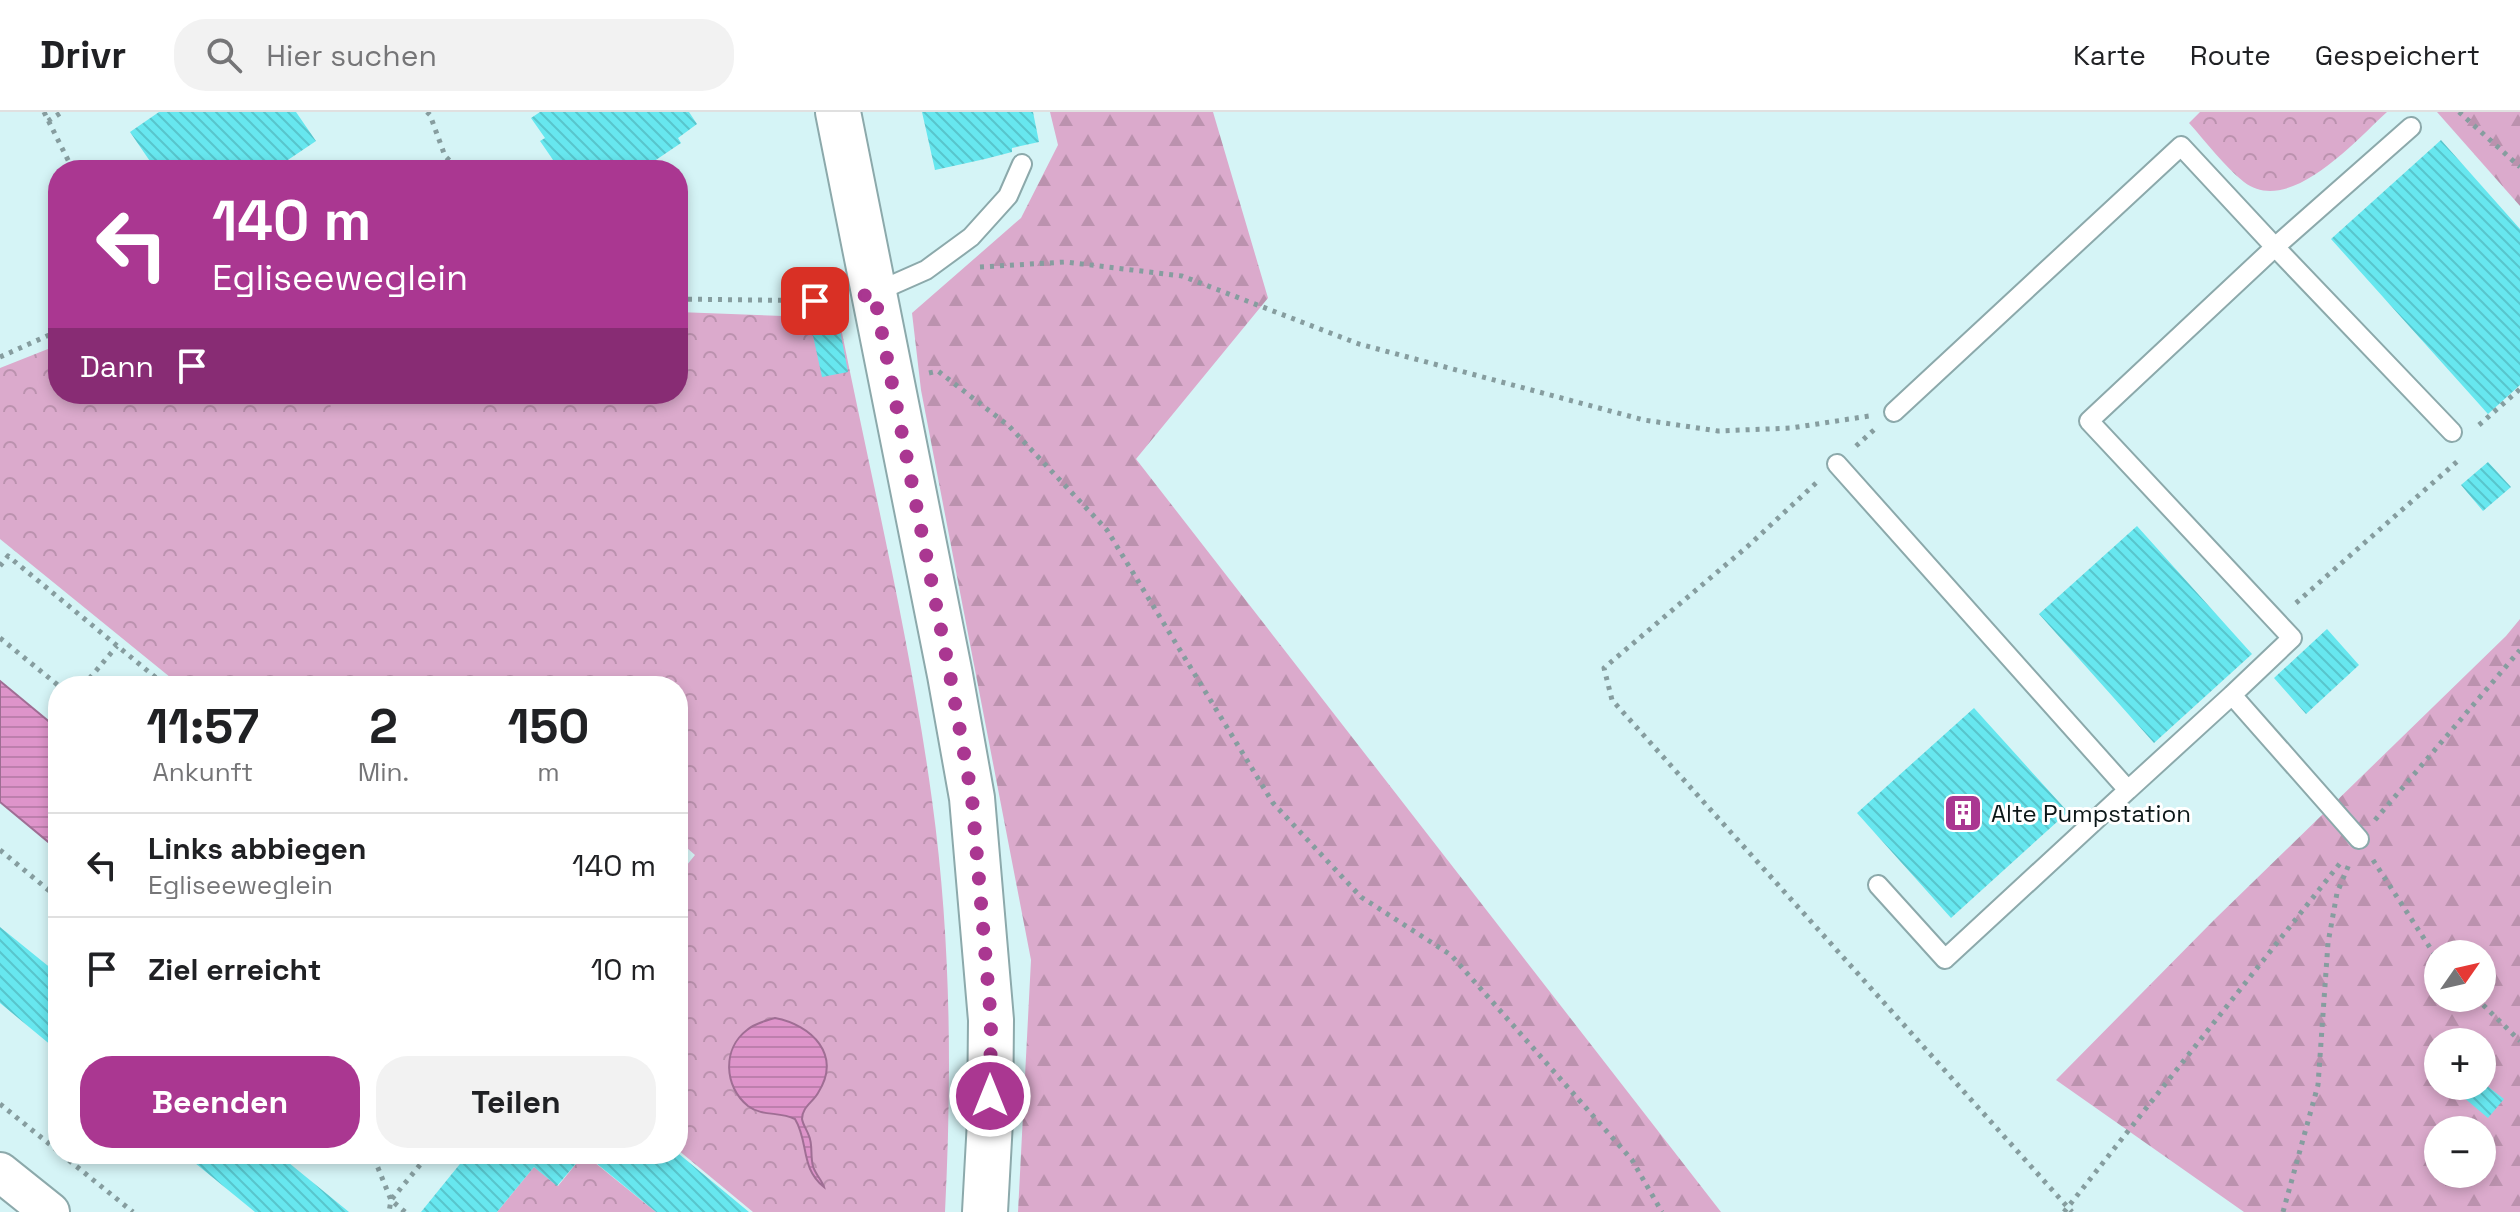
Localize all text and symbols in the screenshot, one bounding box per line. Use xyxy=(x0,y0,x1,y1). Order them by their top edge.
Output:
search box xyxy=(174,19,734,91)
text: Drivr xyxy=(40,31,126,79)
icon: search xyxy=(202,33,246,77)
text: Hier suchen xyxy=(266,36,437,75)
text: Karte xyxy=(2073,37,2146,73)
text: Route xyxy=(2190,37,2271,73)
text: Gespeichert xyxy=(2315,37,2480,73)
text: 140 m xyxy=(212,185,371,256)
icon: left xyxy=(80,192,184,296)
text: Egliseeweglein xyxy=(212,255,468,301)
pin xyxy=(781,267,849,335)
icon: arrive xyxy=(793,279,837,323)
icon: arrive xyxy=(170,344,214,388)
text: Dann xyxy=(80,347,154,386)
text: 11:57 xyxy=(147,696,259,757)
text: 2 xyxy=(369,696,398,757)
text: 150 xyxy=(508,696,589,757)
text: Ankunft xyxy=(152,755,253,789)
text: Min. xyxy=(358,755,409,789)
text: m xyxy=(537,755,560,789)
building icon: Alte Pumpstation xyxy=(1942,792,1984,834)
place label: Alte Pumpstation xyxy=(1991,798,2191,829)
text: Links abbiegen xyxy=(148,829,366,868)
icon: left xyxy=(80,843,124,887)
text: 140 m xyxy=(572,846,656,885)
text: Egliseeweglein xyxy=(148,868,333,902)
north arrow xyxy=(2424,940,2496,1012)
map controls xyxy=(2424,940,2496,1188)
icon: arrive xyxy=(80,947,124,991)
text: Ziel erreicht xyxy=(148,950,321,989)
text: 10 m xyxy=(591,950,656,989)
button: + xyxy=(2424,1028,2496,1100)
position arrow xyxy=(948,1054,1032,1138)
button: Beenden xyxy=(80,1056,360,1148)
button: Teilen xyxy=(376,1056,656,1148)
button: − xyxy=(2424,1116,2496,1188)

